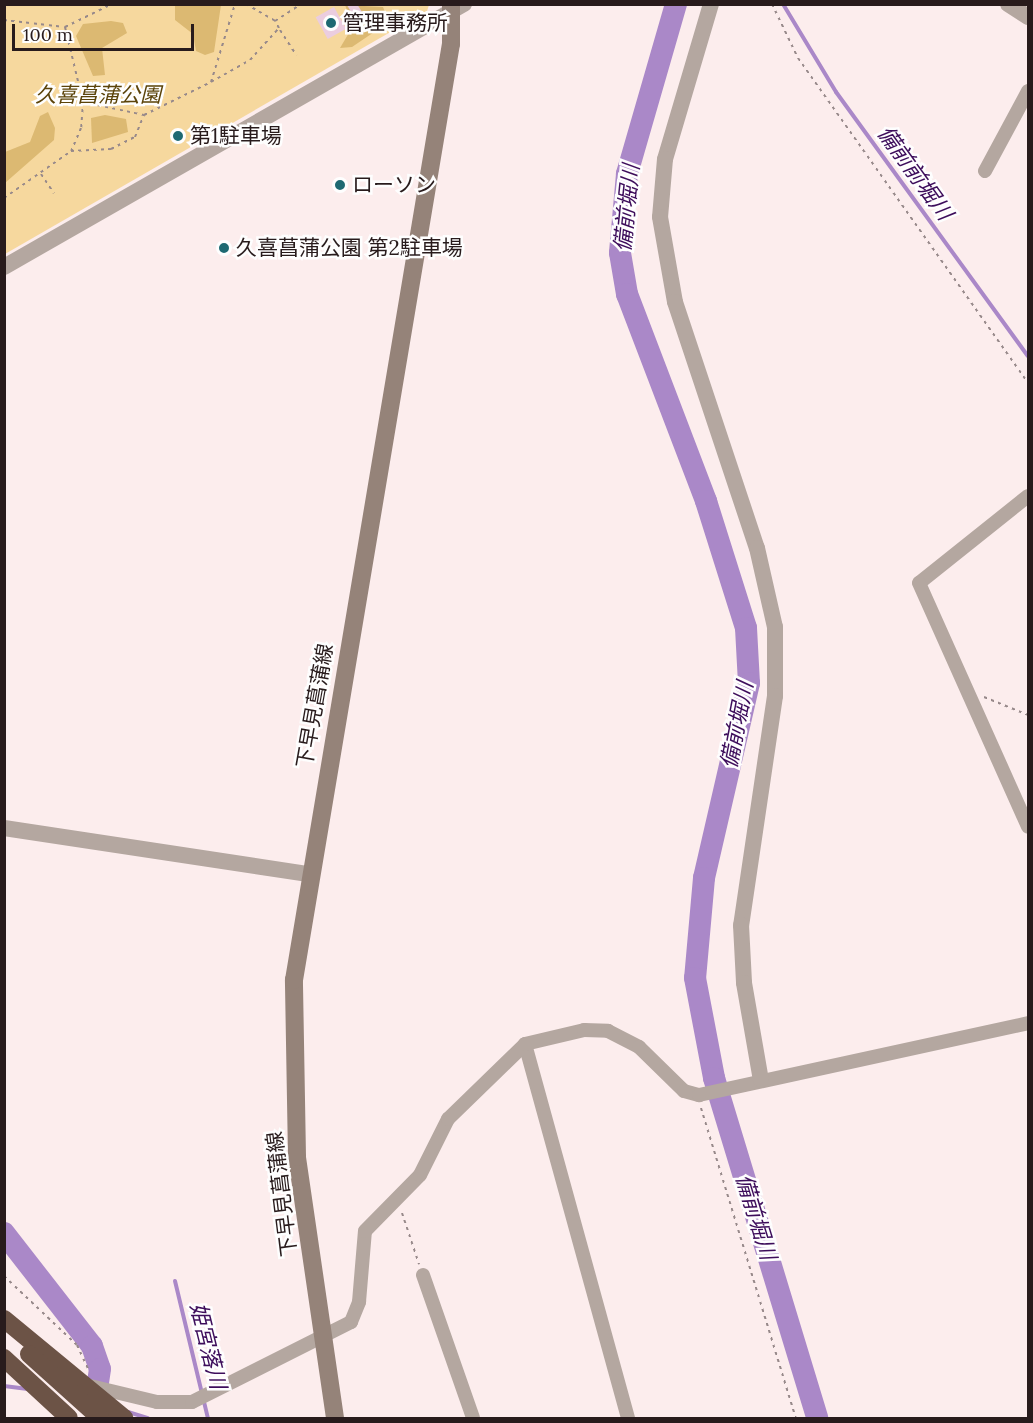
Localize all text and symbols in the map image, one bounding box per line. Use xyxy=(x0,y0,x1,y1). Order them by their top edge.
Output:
place label: 管理事務所 xyxy=(343,10,448,36)
scale bar xyxy=(15,12,196,50)
marker: 管理事務所 xyxy=(324,16,338,30)
text: 100 m xyxy=(23,23,73,46)
park label: 久喜菖蒲公園 xyxy=(35,82,161,108)
water label: 備前前堀川 xyxy=(872,121,958,225)
place label: 第1駐車場 xyxy=(190,123,282,149)
marker: 第1駐車場 xyxy=(171,129,185,143)
water label: 備前堀川 xyxy=(609,163,645,253)
place label: ローソン xyxy=(352,172,436,198)
marker: ローソン xyxy=(333,178,347,192)
place label: 久喜菖蒲公園 第2駐車場 xyxy=(236,235,463,261)
marker: 久喜菖蒲公園 第2駐車場 xyxy=(217,241,231,255)
street label: 下早見菖蒲線 xyxy=(292,642,338,770)
water label: 備前堀川 xyxy=(716,679,758,771)
street label: 下早見菖蒲線 xyxy=(262,1130,302,1258)
water label: 備前堀川 xyxy=(731,1171,781,1263)
water label: 姫宮落川 xyxy=(185,1300,231,1392)

